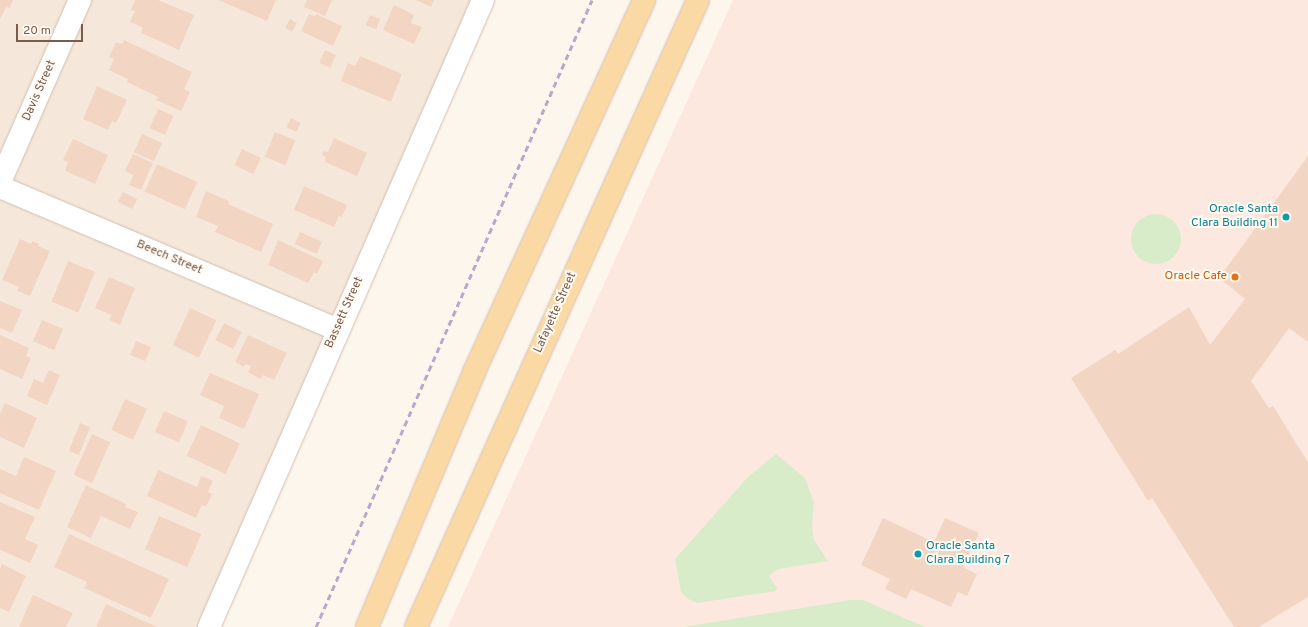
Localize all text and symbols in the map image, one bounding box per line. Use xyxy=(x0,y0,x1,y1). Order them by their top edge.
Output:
scale bar xyxy=(18,16,85,42)
text: 20 m xyxy=(23,23,51,39)
street label: Davis Street xyxy=(20,58,60,124)
place label: Oracle Santa Clara Building 11 xyxy=(1191,203,1278,231)
marker: Oracle Santa Clara Building 11 xyxy=(1281,212,1291,222)
street label: Beech Street xyxy=(134,238,204,278)
street label: Lafayette Street xyxy=(532,270,580,356)
place label: Oracle Cafe xyxy=(1165,270,1227,284)
marker: Oracle Cafe xyxy=(1230,272,1240,282)
street label: Bassett Street xyxy=(323,275,367,351)
place label: Oracle Santa Clara Building 7 xyxy=(926,540,1010,568)
marker: Oracle Santa Clara Building 7 xyxy=(913,549,923,559)

